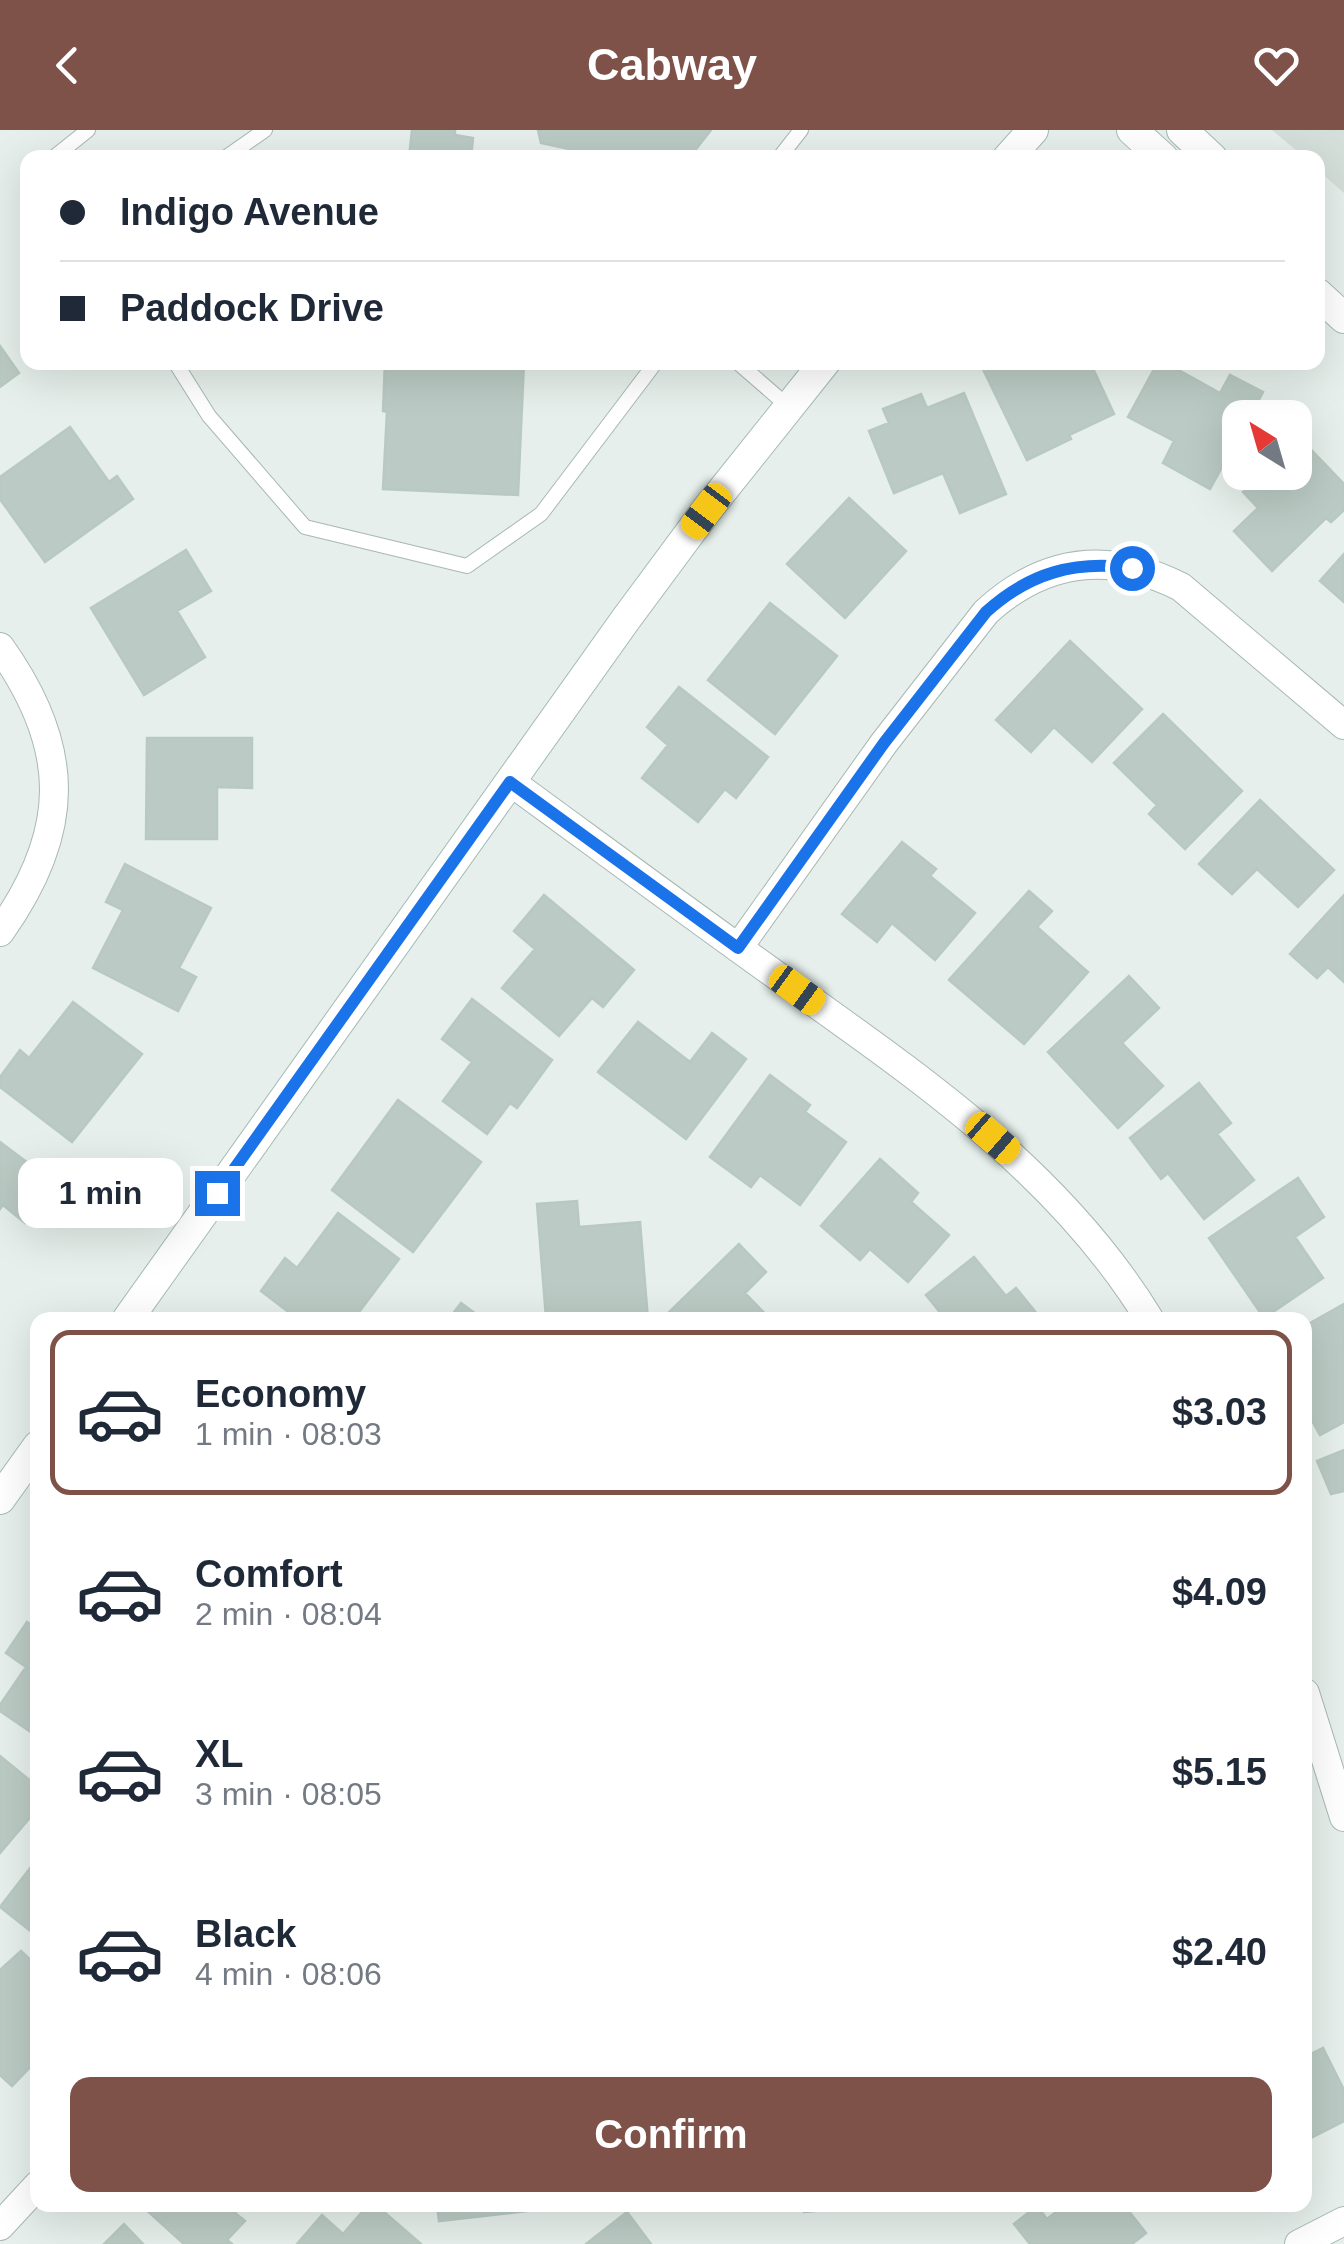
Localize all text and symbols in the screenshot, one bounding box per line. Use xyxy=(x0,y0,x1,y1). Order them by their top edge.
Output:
icon: back xyxy=(40,38,95,93)
icon: heart xyxy=(1249,38,1304,93)
text: Cabway xyxy=(587,39,757,90)
text: Indigo Avenue xyxy=(120,191,379,233)
text: Paddock Drive xyxy=(120,287,384,329)
north arrow xyxy=(1222,400,1312,490)
map controls xyxy=(1222,400,1312,490)
car xyxy=(676,478,736,544)
route start xyxy=(1110,546,1155,591)
car xyxy=(764,960,830,1020)
car xyxy=(961,1107,1025,1169)
callout: 1 min xyxy=(17,1158,182,1228)
route end xyxy=(195,1171,240,1216)
text: 1 min xyxy=(59,1175,142,1211)
icon: car xyxy=(75,1368,165,1458)
text: Economy xyxy=(195,1373,366,1415)
text: $3.03 xyxy=(1172,1391,1267,1433)
text: 1 min · 08:03 xyxy=(195,1416,382,1452)
icon: car xyxy=(75,1548,165,1638)
text: Comfort xyxy=(195,1553,343,1595)
text: $4.09 xyxy=(1172,1571,1267,1613)
text: 2 min · 08:04 xyxy=(195,1596,382,1632)
icon: car xyxy=(75,1728,165,1818)
text: XL xyxy=(195,1733,244,1775)
text: $5.15 xyxy=(1172,1751,1267,1793)
text: 3 min · 08:05 xyxy=(195,1776,382,1812)
icon: car xyxy=(75,1908,165,1998)
text: Black xyxy=(195,1913,296,1955)
text: $2.40 xyxy=(1172,1931,1267,1973)
text: 4 min · 08:06 xyxy=(195,1956,382,1992)
button: Confirm xyxy=(70,2077,1272,2192)

